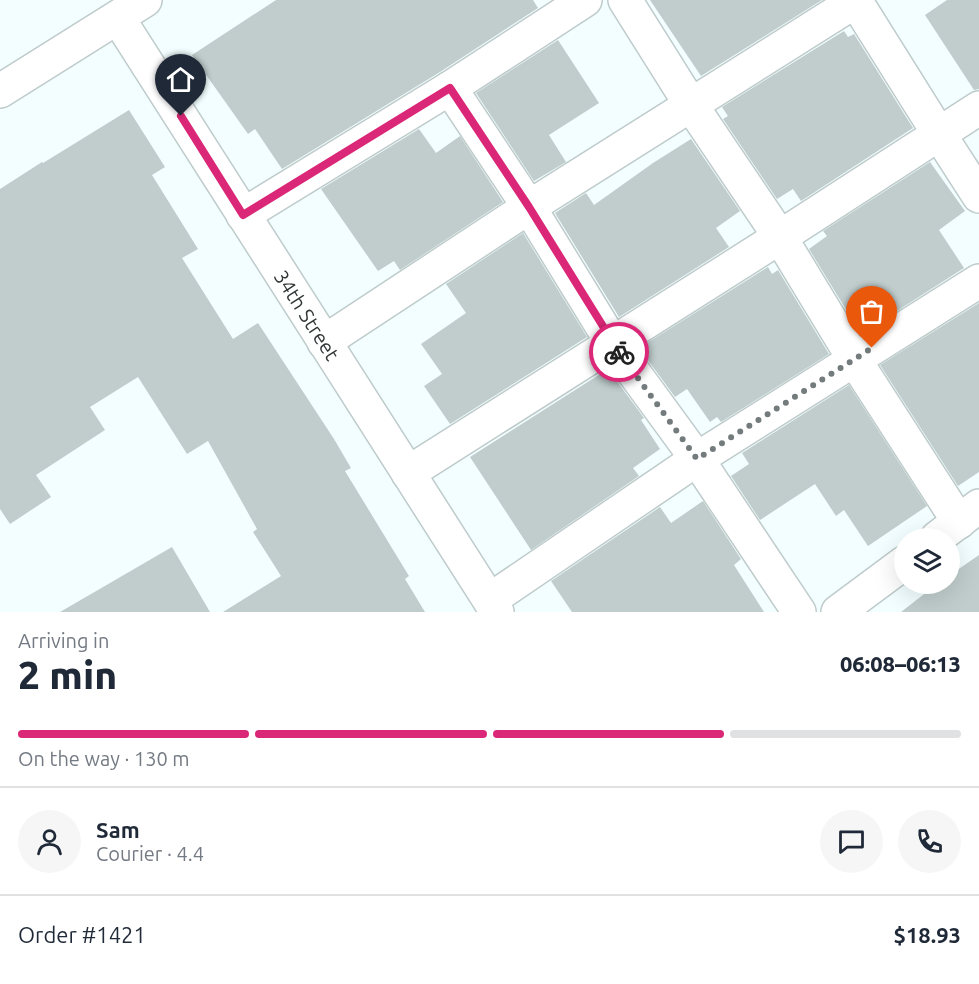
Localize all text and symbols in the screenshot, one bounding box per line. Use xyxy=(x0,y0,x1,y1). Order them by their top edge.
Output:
pin xyxy=(155,54,206,116)
icon: home xyxy=(164,63,197,96)
street label: 34th Street xyxy=(270,265,345,364)
pin xyxy=(846,286,897,348)
icon: bag xyxy=(855,295,888,328)
courier xyxy=(589,322,649,382)
icon: bike xyxy=(603,336,636,369)
map controls xyxy=(894,528,960,594)
button: layers xyxy=(894,528,960,594)
text: Arriving in xyxy=(18,629,109,652)
text: 06:08–06:13 xyxy=(840,651,961,676)
text: 2 min xyxy=(18,653,117,696)
text: On the way · 130 m xyxy=(18,747,190,770)
button: person xyxy=(18,810,81,873)
button: chat xyxy=(820,810,883,873)
button: phone xyxy=(898,810,961,873)
text: Sam xyxy=(96,817,140,842)
text: Courier · 4.4 xyxy=(96,842,204,865)
text: Order #1421 xyxy=(18,922,146,947)
text: $18.93 xyxy=(894,922,961,947)

